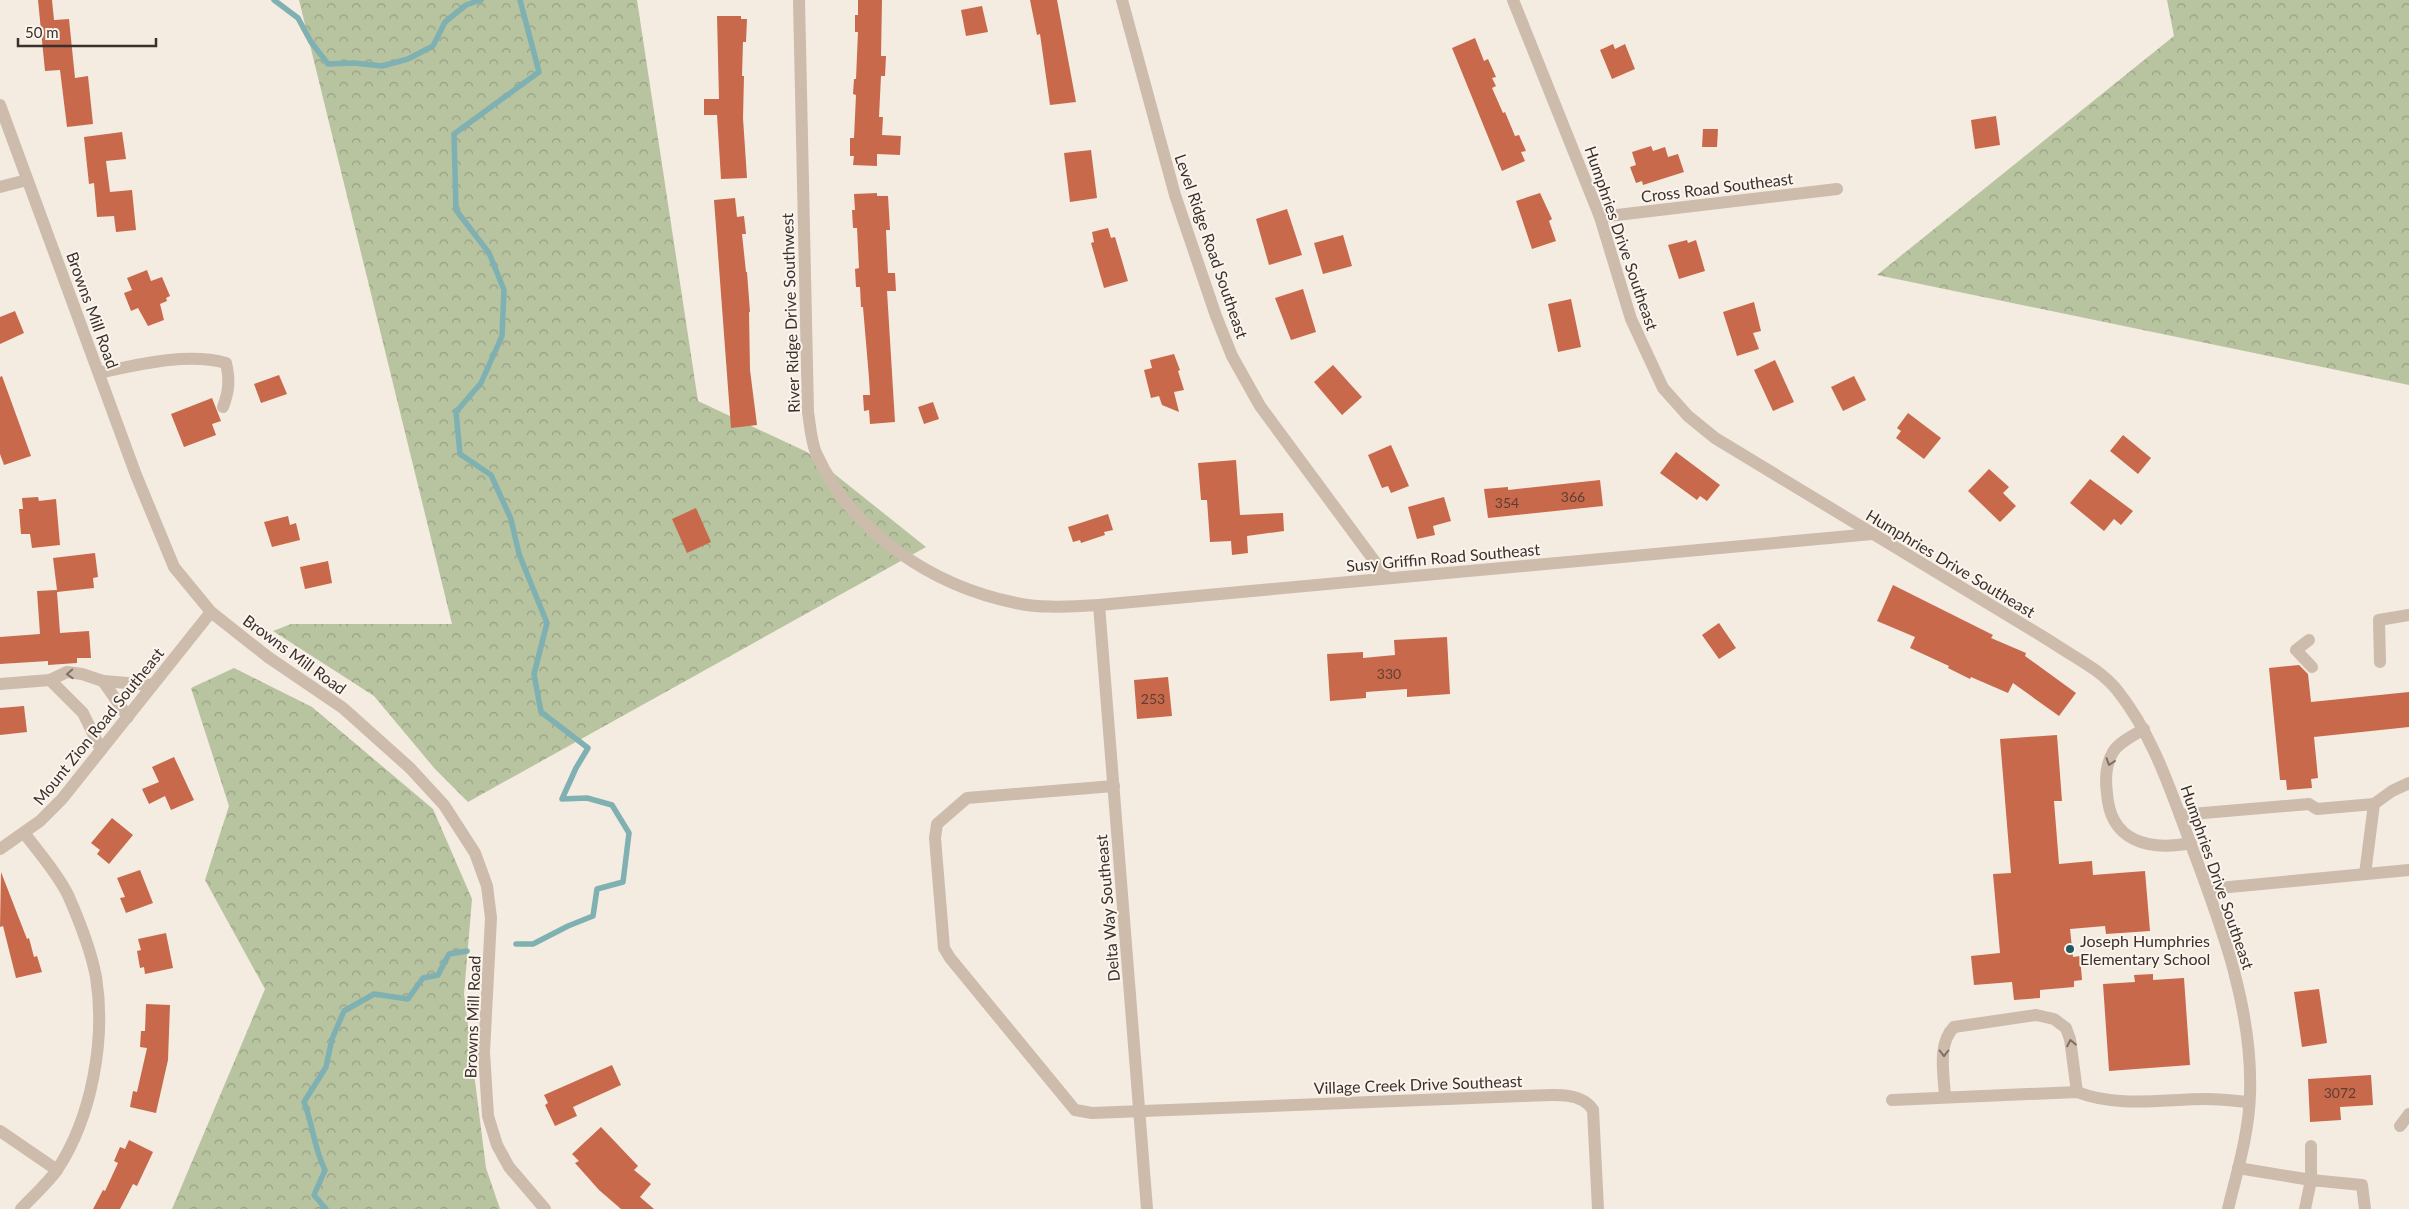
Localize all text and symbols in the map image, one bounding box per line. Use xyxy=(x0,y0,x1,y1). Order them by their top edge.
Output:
scale bar xyxy=(18,15,155,47)
text: 50 m xyxy=(25,23,59,41)
street label: Humphries Drive Southeast xyxy=(1581,143,1663,333)
street label: Level Ridge Road Southeast xyxy=(1171,151,1253,341)
street label: Cross Road Southeast xyxy=(1640,168,1794,206)
street label: River Ridge Drive Southwest xyxy=(777,212,803,413)
street label: Browns Mill Road xyxy=(63,249,123,371)
house number: 366 xyxy=(1561,488,1585,505)
house number: 354 xyxy=(1495,494,1519,511)
street label: Humphries Drive Southeast xyxy=(1863,505,2039,621)
street label: Susy Griffin Road Southeast xyxy=(1345,539,1541,575)
street label: Browns Mill Road xyxy=(240,610,350,698)
street label: Mount Zion Road Southeast xyxy=(29,643,167,808)
house number: 330 xyxy=(1377,665,1401,682)
one-way arrow xyxy=(66,669,74,680)
house number: 253 xyxy=(1141,690,1165,707)
one-way arrow xyxy=(2106,757,2116,766)
street label: Humphries Drive Southeast xyxy=(2177,782,2259,972)
street label: Delta Way Southeast xyxy=(1091,833,1123,982)
place label: Joseph Humphries Elementary School xyxy=(2080,931,2210,968)
marker: Joseph Humphries Elementary School xyxy=(2064,943,2076,955)
street label: Browns Mill Road xyxy=(460,955,484,1079)
one-way arrow xyxy=(2066,1039,2076,1048)
one-way arrow xyxy=(1939,1050,1949,1057)
street label: Village Creek Drive Southeast xyxy=(1313,1071,1523,1097)
house number: 3072 xyxy=(2324,1084,2356,1101)

